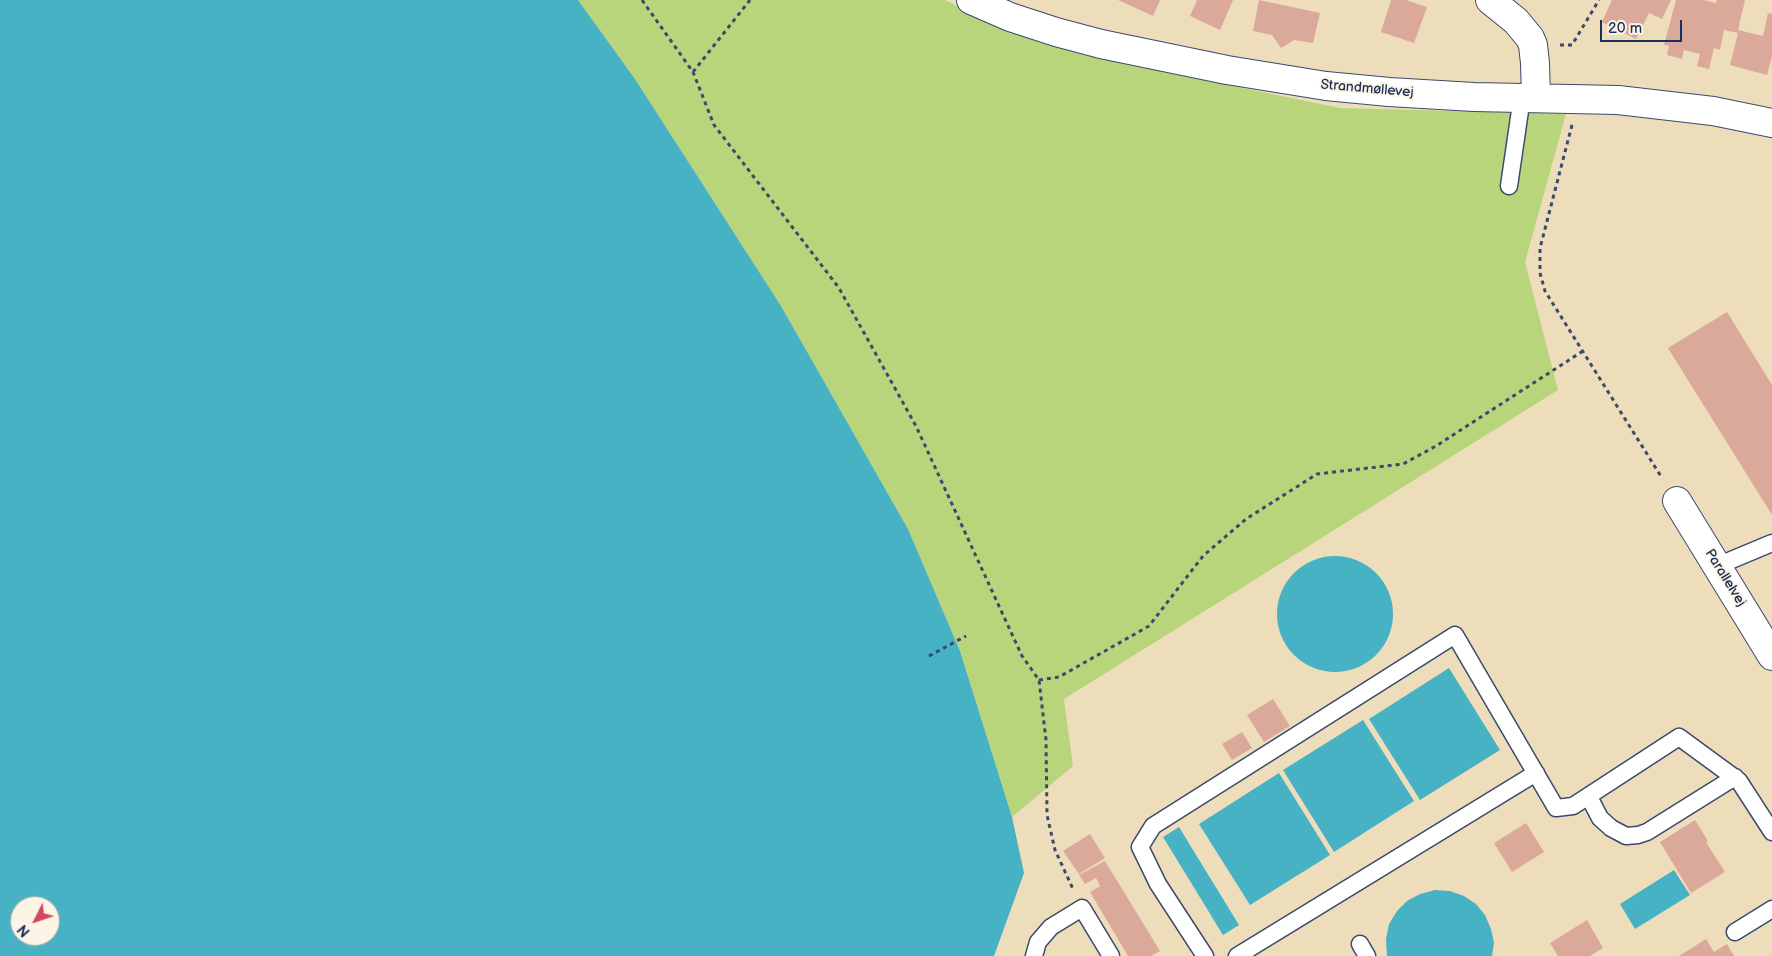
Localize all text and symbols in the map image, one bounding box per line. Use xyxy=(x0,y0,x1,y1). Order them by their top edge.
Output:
scale bar xyxy=(1602,10,1684,42)
text: 20 m xyxy=(1608,19,1642,38)
street label: Strandmøllevej xyxy=(1320,77,1414,101)
street label: Parallelvej xyxy=(1701,546,1749,610)
north arrow xyxy=(10,896,60,946)
text: N xyxy=(14,921,34,940)

